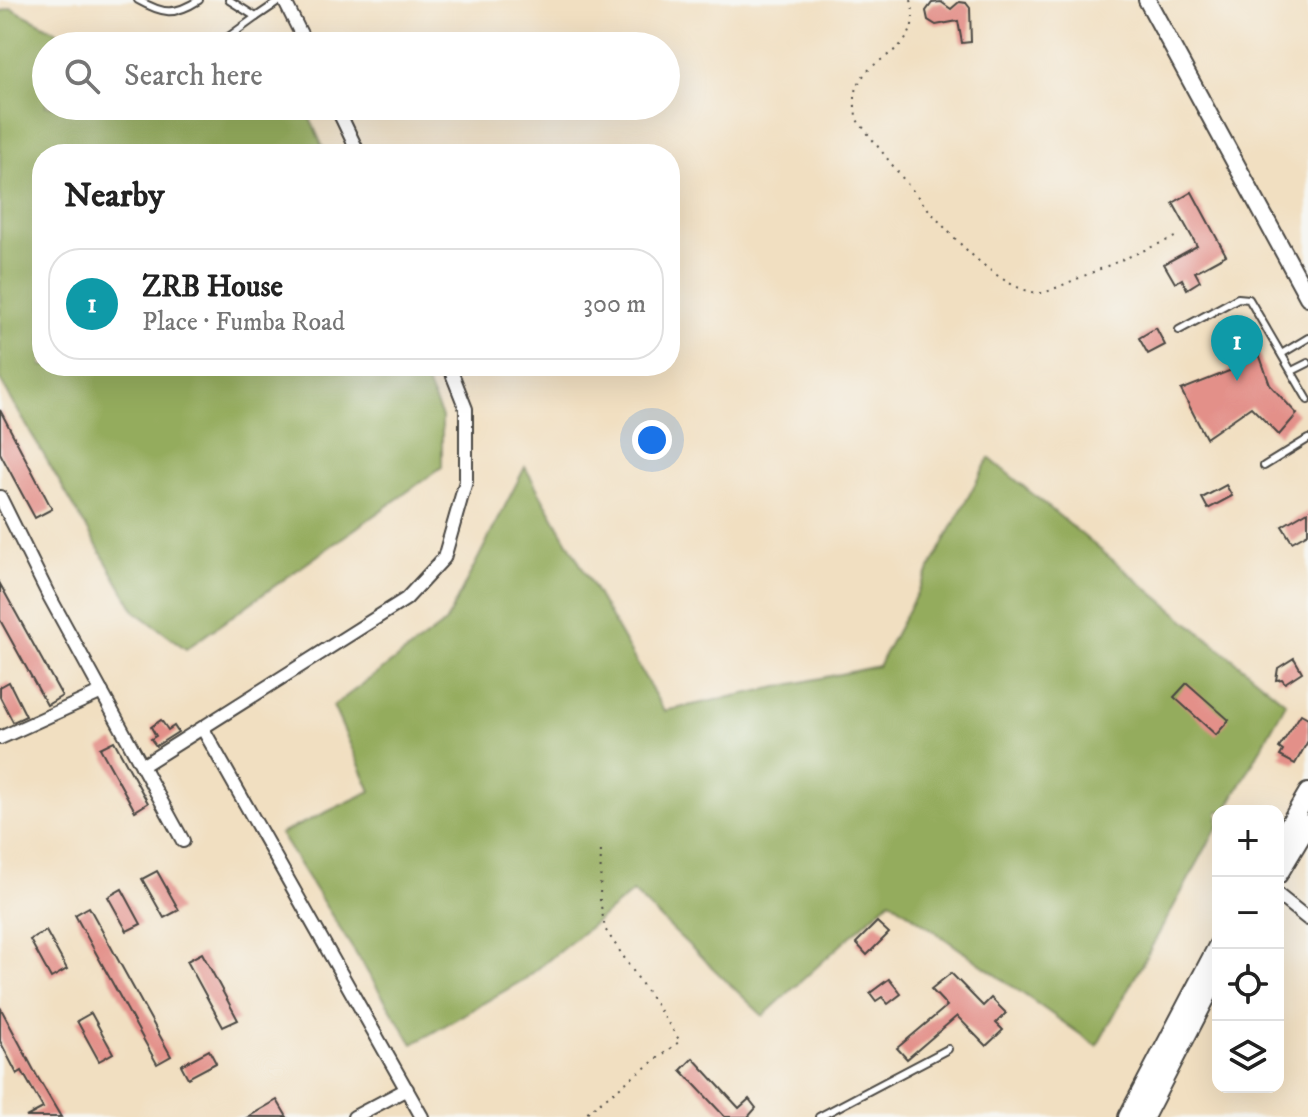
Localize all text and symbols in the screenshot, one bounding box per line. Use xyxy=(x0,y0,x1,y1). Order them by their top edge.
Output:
search box xyxy=(32,32,680,120)
icon: search xyxy=(60,54,104,98)
text: Search here xyxy=(124,58,263,95)
text: Nearby xyxy=(64,175,165,217)
text: ZRB House xyxy=(142,269,283,306)
text: 1 xyxy=(87,288,97,321)
text: 300 m xyxy=(583,288,646,321)
text: Place · Fumba Road xyxy=(142,306,345,339)
pin: 1 xyxy=(1211,315,1263,381)
your location xyxy=(632,420,672,460)
map controls xyxy=(1212,805,1284,1093)
button: + xyxy=(1212,805,1284,877)
button: − xyxy=(1212,877,1284,949)
button: locate xyxy=(1212,949,1284,1021)
button: layers xyxy=(1212,1021,1284,1093)

